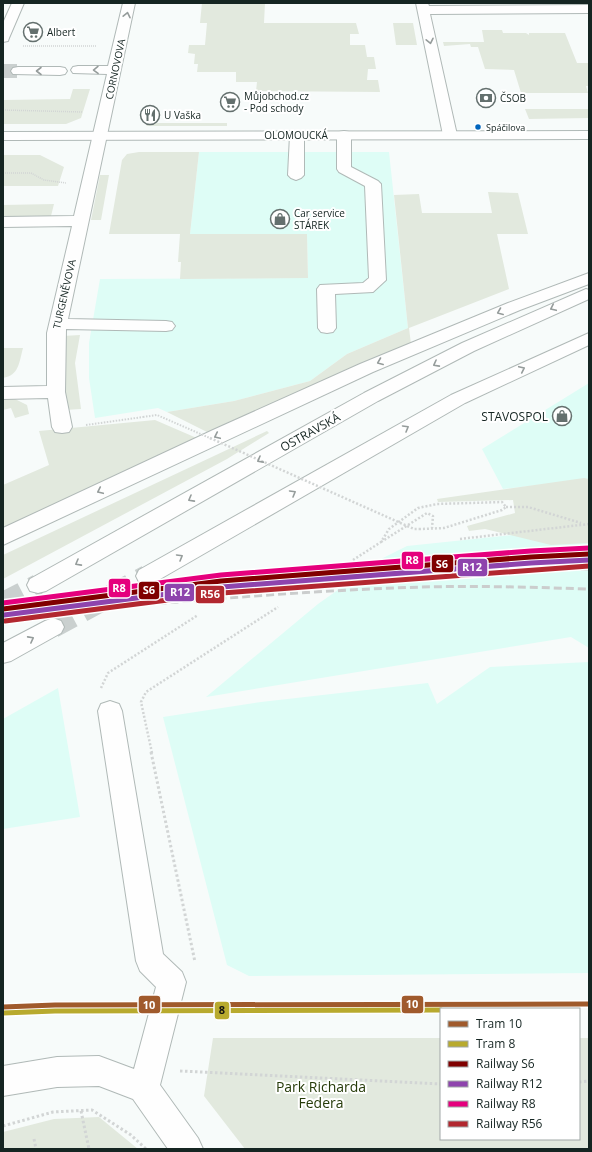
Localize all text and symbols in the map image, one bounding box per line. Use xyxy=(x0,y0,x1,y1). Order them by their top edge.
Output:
one-way arrow xyxy=(122,12,130,19)
supermarket icon: Albert xyxy=(22,21,44,43)
place label: Albert xyxy=(47,25,76,39)
street label: CORNOVOVA xyxy=(102,37,128,101)
one-way arrow xyxy=(425,38,433,44)
one-way arrow xyxy=(93,66,99,74)
one-way arrow xyxy=(36,67,42,75)
bank icon: ČSOB xyxy=(475,87,497,109)
place label: Můjobchod.cz - Pod schody xyxy=(244,89,309,115)
supermarket icon: Můjobchod.cz - Pod schody xyxy=(219,91,241,113)
place label: ČSOB xyxy=(500,91,526,105)
restaurant icon: U Vaška xyxy=(139,104,161,126)
place label: U Vaška xyxy=(164,108,201,122)
place label: Spáčilova xyxy=(486,121,525,134)
marker: Spáčilova xyxy=(473,122,483,132)
street label: OLOMOUCKÁ xyxy=(264,128,328,142)
place label: Car service STÁREK xyxy=(294,206,345,232)
shop icon: Car service STÁREK xyxy=(269,208,291,230)
street label: TURGENĚVOVA xyxy=(49,257,79,330)
one-way arrow xyxy=(550,303,557,311)
one-way arrow xyxy=(497,307,505,315)
one-way arrow xyxy=(377,357,384,365)
one-way arrow xyxy=(433,359,440,367)
one-way arrow xyxy=(518,366,525,374)
shop icon: STAVOSPOL xyxy=(551,405,573,427)
street label: OSTRAVSKÁ xyxy=(277,408,343,455)
place label: STAVOSPOL xyxy=(481,408,548,425)
one-way arrow xyxy=(402,426,409,433)
one-way arrow xyxy=(214,431,222,439)
one-way arrow xyxy=(257,456,265,463)
one-way arrow xyxy=(96,486,104,494)
one-way arrow xyxy=(289,490,296,497)
one-way arrow xyxy=(188,495,195,502)
line badge: R8 xyxy=(401,551,424,570)
text: R8 xyxy=(405,552,419,567)
one-way arrow xyxy=(176,554,184,562)
line badge: S6 xyxy=(431,554,454,573)
text: S6 xyxy=(436,556,448,571)
one-way arrow xyxy=(75,558,82,565)
line badge: R12 xyxy=(457,558,488,577)
text: R12 xyxy=(462,559,482,574)
line badge: R8 xyxy=(108,578,131,598)
text: R8 xyxy=(112,580,126,595)
line badge: S6 xyxy=(138,581,160,600)
text: S6 xyxy=(143,582,155,597)
line badge: R12 xyxy=(164,583,195,602)
text: R12 xyxy=(170,584,190,599)
line badge: R56 xyxy=(195,585,225,604)
text: R56 xyxy=(200,586,220,601)
one-way arrow xyxy=(26,636,34,644)
line badge: 10 xyxy=(138,995,161,1014)
line badge: 10 xyxy=(401,995,424,1014)
text: 10 xyxy=(406,996,418,1011)
text: 10 xyxy=(143,997,155,1012)
line badge: 8 xyxy=(214,1001,230,1020)
text: 8 xyxy=(219,1002,225,1017)
legend xyxy=(440,1008,580,1140)
text: Tram 10 xyxy=(476,1015,522,1032)
text: Tram 8 xyxy=(476,1035,515,1052)
text: Railway S6 xyxy=(476,1055,535,1072)
text: Railway R12 xyxy=(476,1075,542,1092)
park label: Park Richarda Federa xyxy=(276,1077,366,1112)
text: Railway R8 xyxy=(476,1095,536,1112)
text: Railway R56 xyxy=(476,1115,542,1132)

